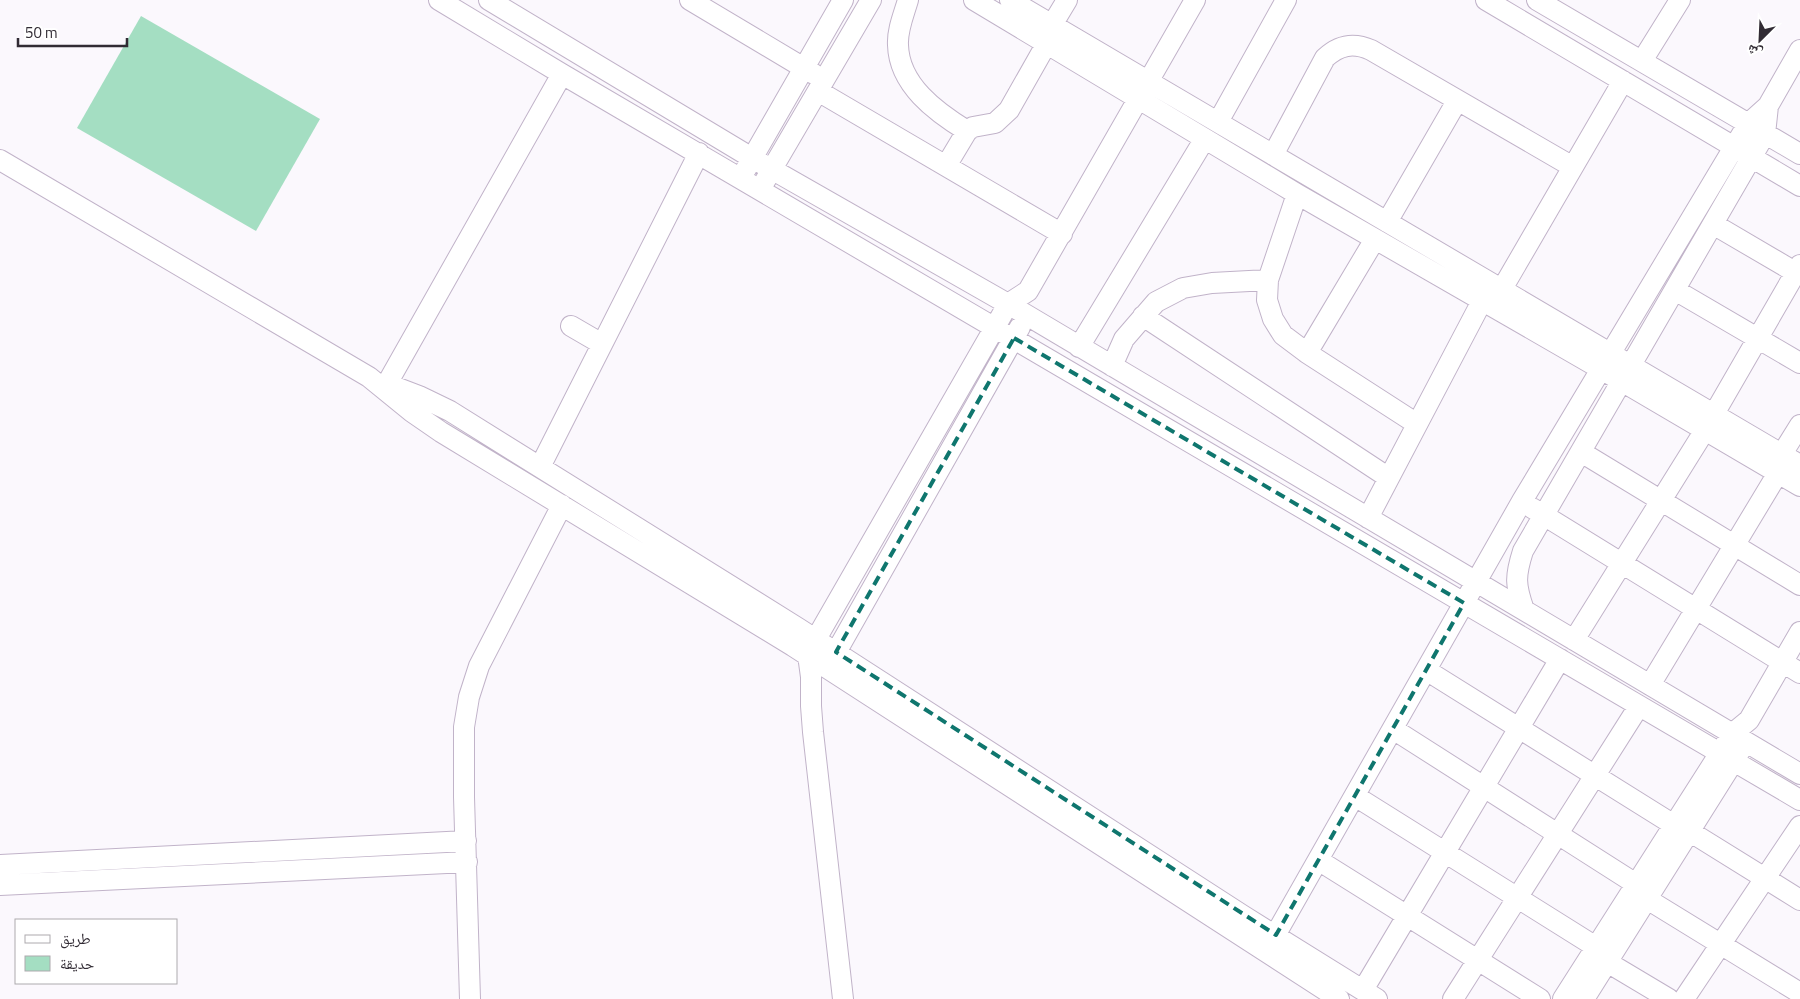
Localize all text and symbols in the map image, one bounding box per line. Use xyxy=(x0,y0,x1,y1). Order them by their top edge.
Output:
scale bar xyxy=(18,15,126,47)
north arrow xyxy=(1735,15,1785,65)
text: 50 m xyxy=(25,21,58,44)
text: ش xyxy=(1743,40,1766,65)
legend xyxy=(15,919,178,984)
text: طريق xyxy=(60,927,91,950)
text: حديقة xyxy=(60,952,95,975)

